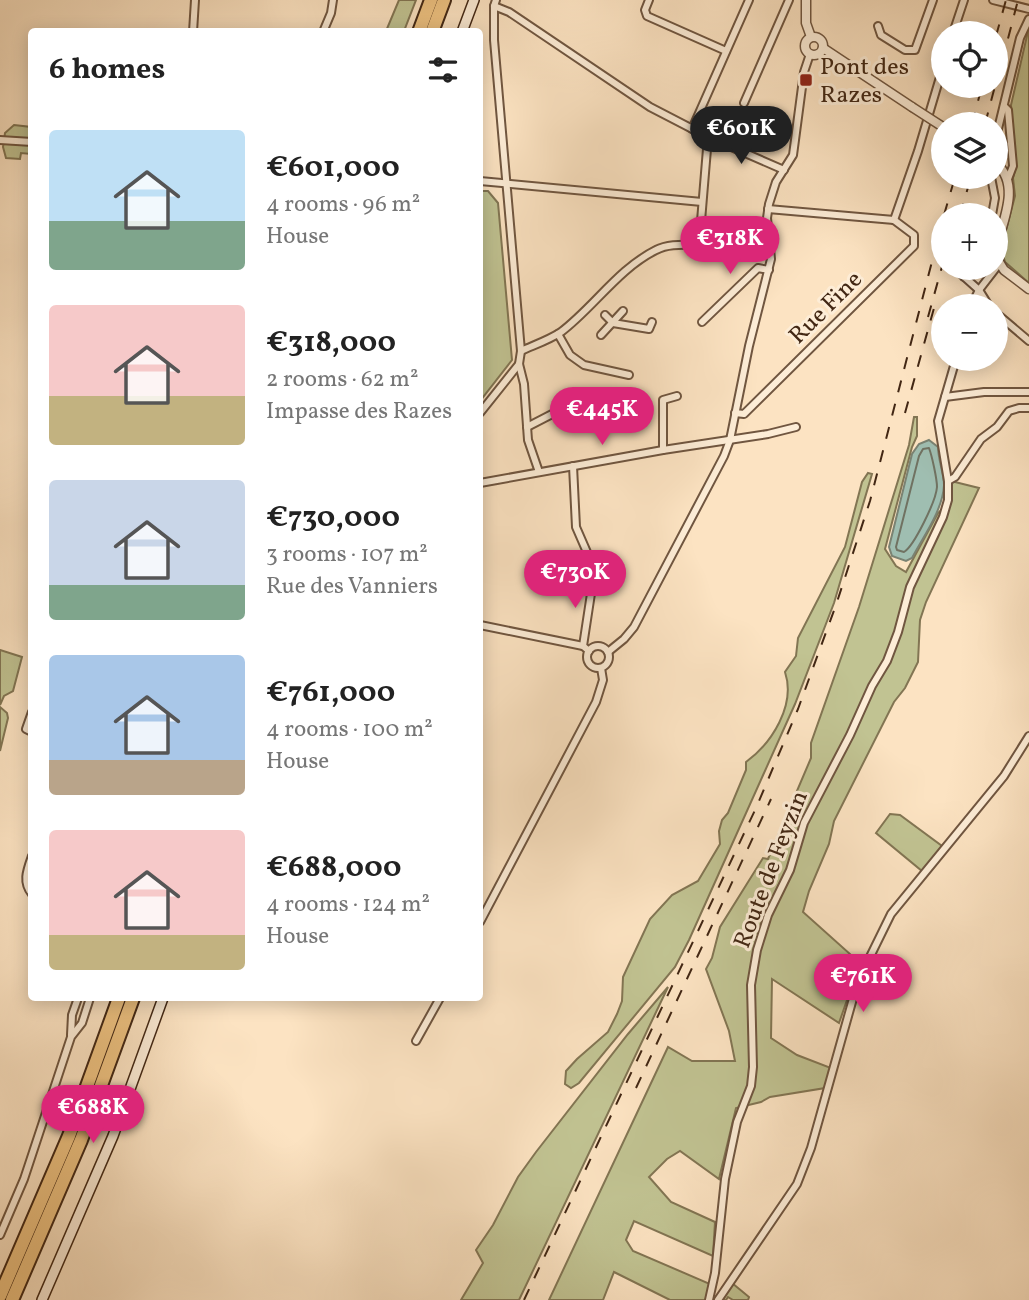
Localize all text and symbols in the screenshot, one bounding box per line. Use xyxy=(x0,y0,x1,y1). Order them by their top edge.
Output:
map controls xyxy=(931,21,1008,371)
button: locate xyxy=(931,21,1008,98)
text: 6 homes xyxy=(49,49,165,91)
icon: filters xyxy=(424,51,462,89)
place label: Pont des Razes xyxy=(820,51,909,113)
marker: Pont des Razes xyxy=(798,72,814,88)
pin: €601K xyxy=(692,106,790,166)
button: layers xyxy=(931,112,1008,189)
text: €601K xyxy=(706,113,776,145)
text: €601,000 xyxy=(266,147,400,189)
icon: home xyxy=(105,158,189,242)
text: 4 rooms · 96 m² xyxy=(266,189,420,221)
button: + xyxy=(931,203,1008,280)
pin: €318K xyxy=(681,216,779,276)
text: House xyxy=(266,221,329,253)
text: €318K xyxy=(696,223,764,255)
street label: Rue Fine xyxy=(782,264,871,353)
button: − xyxy=(931,294,1008,371)
text: €318,000 xyxy=(266,322,396,364)
icon: home xyxy=(105,333,189,417)
text: 2 rooms · 62 m² xyxy=(266,364,418,396)
pin: €445K xyxy=(553,388,651,447)
text: €445K xyxy=(566,394,638,426)
text: Impasse des Razes xyxy=(266,396,452,428)
text: €730,000 xyxy=(266,497,400,539)
icon: home xyxy=(105,508,189,592)
text: 3 rooms · 107 m² xyxy=(266,539,428,571)
pin: €730K xyxy=(526,550,624,610)
text: €730K xyxy=(540,557,610,589)
text: Rue des Vanniers xyxy=(266,571,438,603)
text: €761,000 xyxy=(266,672,395,714)
icon: home xyxy=(105,683,189,767)
text: 4 rooms · 100 m² xyxy=(266,714,433,746)
text: House xyxy=(266,746,329,778)
street label: Route de Feyzin xyxy=(726,786,818,953)
text: €688,000 xyxy=(266,847,402,889)
icon: home xyxy=(105,858,189,942)
text: 4 rooms · 124 m² xyxy=(266,889,430,921)
text: House xyxy=(266,921,329,953)
pin: €761K xyxy=(814,954,912,1014)
text: €761K xyxy=(830,961,896,993)
pin: €688K xyxy=(44,1086,142,1145)
text: €688K xyxy=(57,1092,129,1124)

